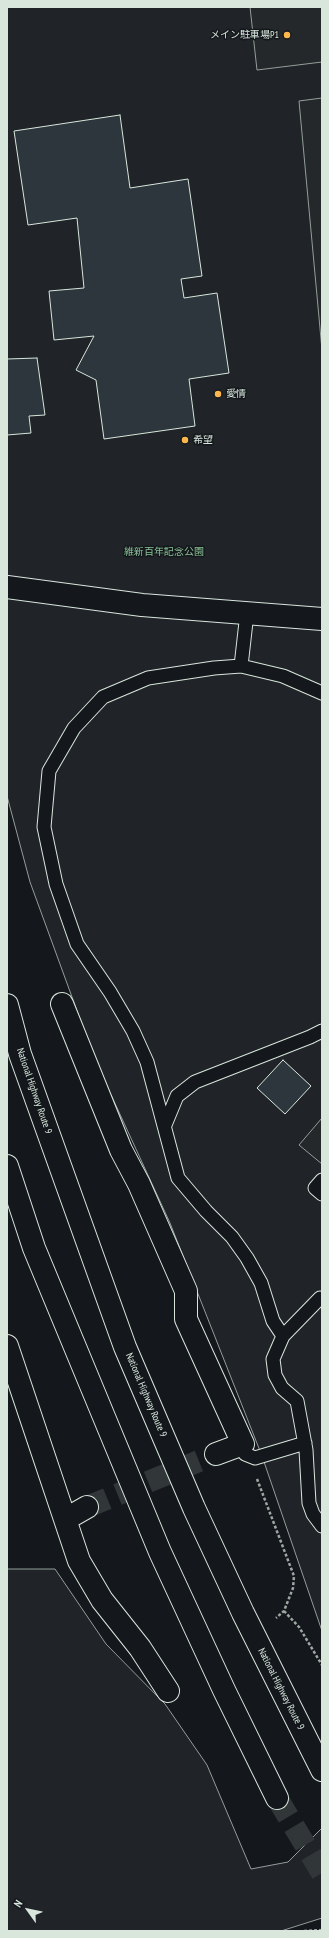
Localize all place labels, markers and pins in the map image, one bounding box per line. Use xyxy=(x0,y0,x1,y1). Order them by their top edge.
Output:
place label: メイン駐車場P1 xyxy=(210,29,279,41)
marker: メイン駐車場P1 xyxy=(282,30,292,40)
place label: 愛情 xyxy=(226,388,246,400)
marker: 愛情 xyxy=(213,389,223,399)
place label: 希望 xyxy=(193,434,213,446)
marker: 希望 xyxy=(180,435,190,445)

